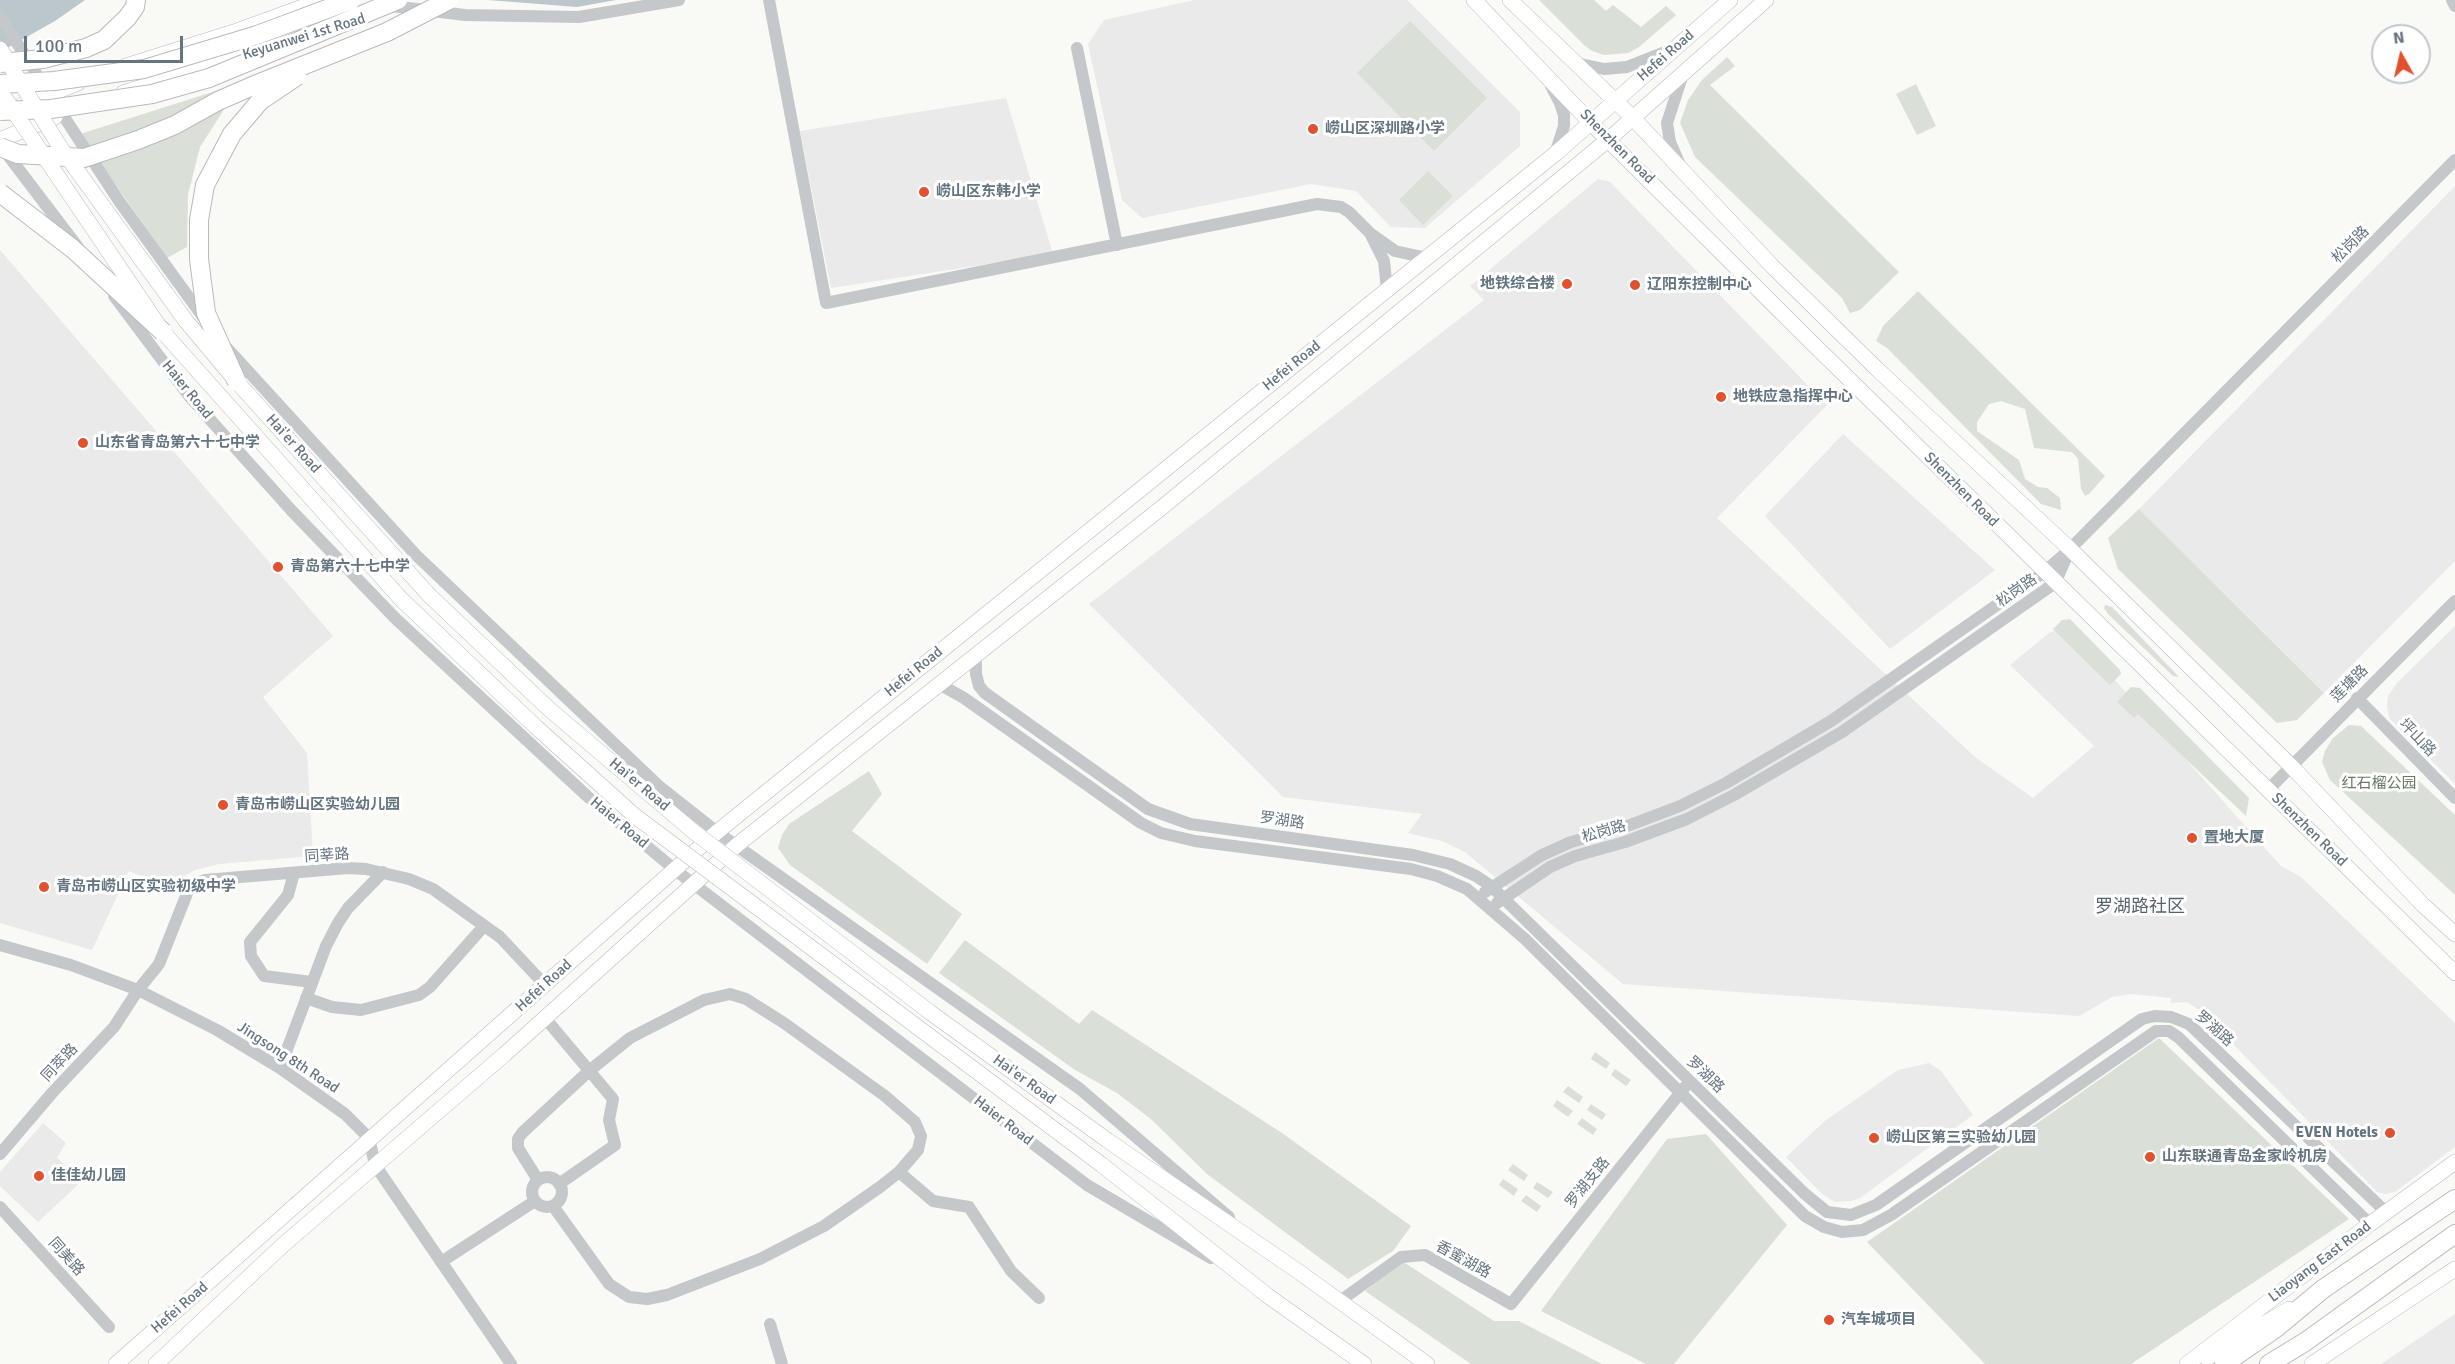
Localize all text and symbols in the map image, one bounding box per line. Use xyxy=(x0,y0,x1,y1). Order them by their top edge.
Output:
street label: Keyuanwei 1st Road xyxy=(240,10,368,64)
scale bar xyxy=(27,24,186,62)
north arrow xyxy=(2371,24,2431,84)
street label: Hefei Road xyxy=(1634,26,1698,86)
text: N xyxy=(2392,27,2406,49)
text: 100 m xyxy=(35,35,82,57)
street label: Shenzhen Road xyxy=(1576,106,1658,188)
place label: 崂山区深圳路小学 xyxy=(1325,120,1445,138)
marker: 崂山区深圳路小学 xyxy=(1306,122,1320,136)
place label: 崂山区东韩小学 xyxy=(936,183,1041,201)
marker: 崂山区东韩小学 xyxy=(917,185,931,199)
street label: 松岗路 xyxy=(2329,223,2373,267)
place label: 地铁综合楼 xyxy=(1480,275,1555,293)
place label: 辽阳东控制中心 xyxy=(1647,276,1752,294)
marker: 地铁综合楼 xyxy=(1560,277,1574,291)
marker: 辽阳东控制中心 xyxy=(1628,278,1642,292)
street label: Hefei Road xyxy=(1259,337,1325,395)
street label: Haier Road xyxy=(158,357,216,423)
place label: 地铁应急指挥中心 xyxy=(1733,388,1853,406)
marker: 地铁应急指挥中心 xyxy=(1714,390,1728,404)
street label: Hai'er Road xyxy=(262,411,324,477)
place label: 山东省青岛第六十七中学 xyxy=(95,434,260,452)
marker: 山东省青岛第六十七中学 xyxy=(76,436,90,450)
street label: Shenzhen Road xyxy=(1920,449,2002,531)
place label: 青岛第六十七中学 xyxy=(290,558,410,576)
marker: 青岛第六十七中学 xyxy=(271,560,285,574)
street label: 松岗路 xyxy=(1993,571,2041,611)
street label: Hefei Road xyxy=(881,643,947,701)
street label: 莲塘路 xyxy=(2328,662,2372,706)
street label: 坪山路 xyxy=(2395,716,2439,760)
street label: Hai'er Road xyxy=(605,755,673,815)
park label: 红石榴公园 xyxy=(2342,775,2416,793)
street label: Shenzhen Road xyxy=(2267,789,2351,871)
street label: Haier Road xyxy=(586,794,652,852)
place label: 青岛市崂山区实验幼儿园 xyxy=(235,796,400,814)
marker: 青岛市崂山区实验幼儿园 xyxy=(216,798,230,812)
street label: 罗湖路 xyxy=(1258,809,1306,833)
street label: 松岗路 xyxy=(1580,817,1628,847)
place label: 置地大厦 xyxy=(2204,829,2264,847)
marker: 置地大厦 xyxy=(2185,831,2199,845)
street label: 同莘路 xyxy=(304,845,350,867)
place label: 青岛市崂山区实验初级中学 xyxy=(56,878,236,896)
marker: 青岛市崂山区实验初级中学 xyxy=(37,880,51,894)
district label: 罗湖路社区 xyxy=(2095,896,2185,918)
street label: Hefei Road xyxy=(512,956,576,1016)
street label: 罗湖路 xyxy=(2191,1007,2237,1051)
street label: Jingsong 8th Road xyxy=(234,1018,342,1098)
street label: 同萃路 xyxy=(38,1040,82,1086)
street label: Hai'er Road xyxy=(989,1051,1059,1109)
street label: 罗湖路 xyxy=(1683,1053,1727,1097)
street label: Haier Road xyxy=(970,1092,1036,1150)
place label: EVEN Hotels xyxy=(2296,1124,2378,1142)
marker: EVEN Hotels xyxy=(2383,1126,2397,1140)
place label: 崂山区第三实验幼儿园 xyxy=(1886,1129,2036,1147)
marker: 崂山区第三实验幼儿园 xyxy=(1867,1131,1881,1145)
place label: 山东联通青岛金家岭机房 xyxy=(2162,1148,2327,1166)
marker: 山东联通青岛金家岭机房 xyxy=(2143,1150,2157,1164)
street label: 罗湖支路 xyxy=(1562,1154,1614,1212)
place label: 佳佳幼儿园 xyxy=(51,1167,126,1185)
marker: 佳佳幼儿园 xyxy=(32,1169,46,1183)
street label: Liaoyang East Road xyxy=(2265,1218,2375,1306)
street label: 同美路 xyxy=(44,1234,88,1280)
street label: 香蜜湖路 xyxy=(1432,1238,1494,1282)
street label: Hefei Road xyxy=(148,1278,212,1338)
place label: 汽车城项目 xyxy=(1841,1311,1916,1329)
marker: 汽车城项目 xyxy=(1822,1313,1836,1327)

